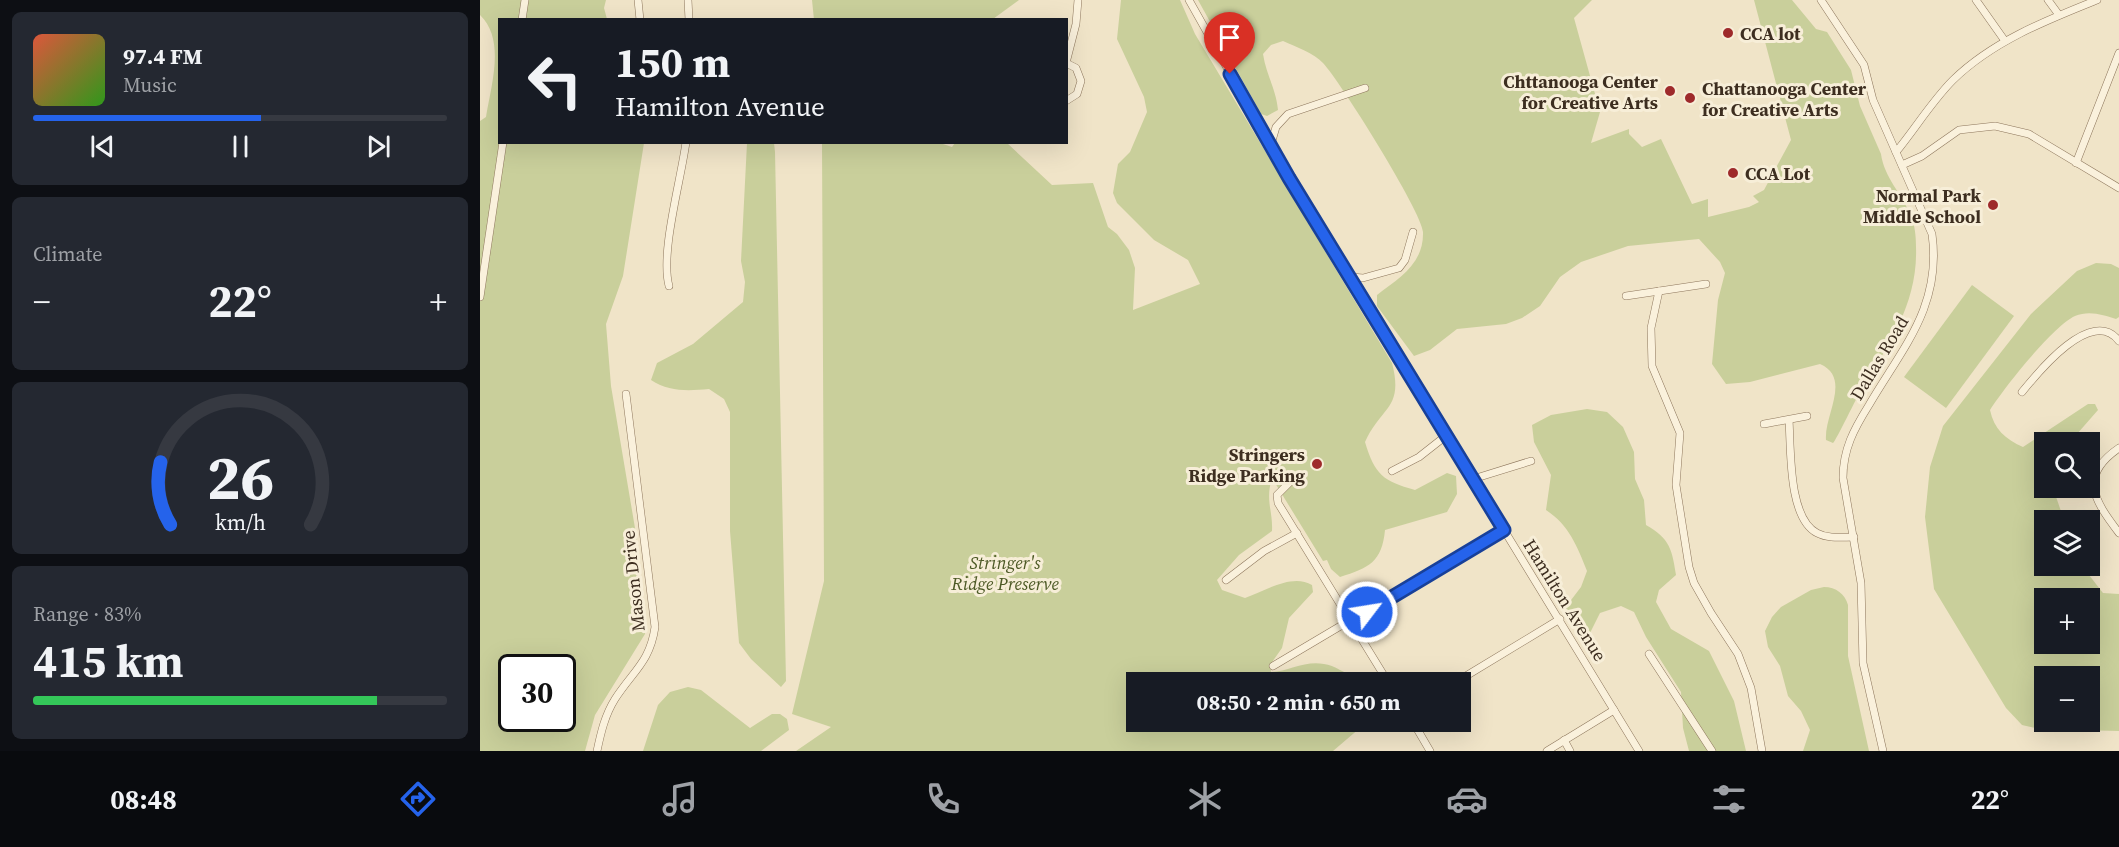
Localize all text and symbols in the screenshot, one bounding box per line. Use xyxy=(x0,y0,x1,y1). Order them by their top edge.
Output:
pin xyxy=(1204,12,1255,74)
icon: arrive xyxy=(1213,21,1246,54)
place label: CCA lot xyxy=(1740,21,1801,46)
marker: CCA lot xyxy=(1721,26,1735,40)
text: 150 m xyxy=(615,33,730,91)
text: 97.4 FM xyxy=(123,41,202,71)
icon: left xyxy=(516,42,594,120)
place label: Chttanooga Center for Creative Arts xyxy=(1503,69,1659,115)
text: Music xyxy=(123,71,177,99)
place label: Chattanooga Center for Creative Arts xyxy=(1702,76,1867,122)
marker: Chttanooga Center for Creative Arts xyxy=(1663,84,1677,98)
text: Hamilton Avenue xyxy=(615,88,825,125)
marker: Chattanooga Center for Creative Arts xyxy=(1683,91,1697,105)
icon: previous xyxy=(86,130,119,163)
icon: pause xyxy=(224,130,257,163)
icon: next xyxy=(362,130,395,163)
place label: CCA Lot xyxy=(1745,161,1811,186)
marker: CCA Lot xyxy=(1726,166,1740,180)
place label: Normal Park Middle School xyxy=(1863,183,1981,229)
marker: Normal Park Middle School xyxy=(1986,198,2000,212)
text: Climate xyxy=(33,240,102,268)
text: 22° xyxy=(208,270,272,332)
text: − xyxy=(33,279,51,324)
text: + xyxy=(429,279,447,324)
street label: Dallas Road xyxy=(1844,311,1914,405)
map controls xyxy=(2034,432,2100,732)
button: search xyxy=(2034,432,2100,498)
text: 26 xyxy=(206,434,274,520)
place label: Stringers Ridge Parking xyxy=(1188,442,1305,488)
marker: Stringers Ridge Parking xyxy=(1310,457,1324,471)
text: km/h xyxy=(214,508,266,537)
button: layers xyxy=(2034,510,2100,576)
street label: Mason Drive xyxy=(615,529,651,633)
street label: Hamilton Avenue xyxy=(1517,534,1613,666)
park label: Stringer's Ridge Preserve xyxy=(950,550,1059,596)
position arrow xyxy=(1335,580,1399,644)
button: + xyxy=(2034,588,2100,654)
text: Range · 83% xyxy=(33,600,142,628)
text: 415 km xyxy=(33,630,184,692)
speed limit sign: 30 xyxy=(498,654,576,732)
button: − xyxy=(2034,666,2100,732)
text: 08:50 · 2 min · 650 m xyxy=(1197,687,1400,717)
icon: directions xyxy=(397,778,439,820)
icon: music xyxy=(659,778,701,820)
icon: phone xyxy=(922,778,964,820)
icon: climate xyxy=(1184,778,1226,820)
icon: car xyxy=(1446,778,1488,820)
icon: filters xyxy=(1708,778,1750,820)
text: 08:48 xyxy=(110,781,177,818)
text: 22° xyxy=(1971,781,2009,818)

